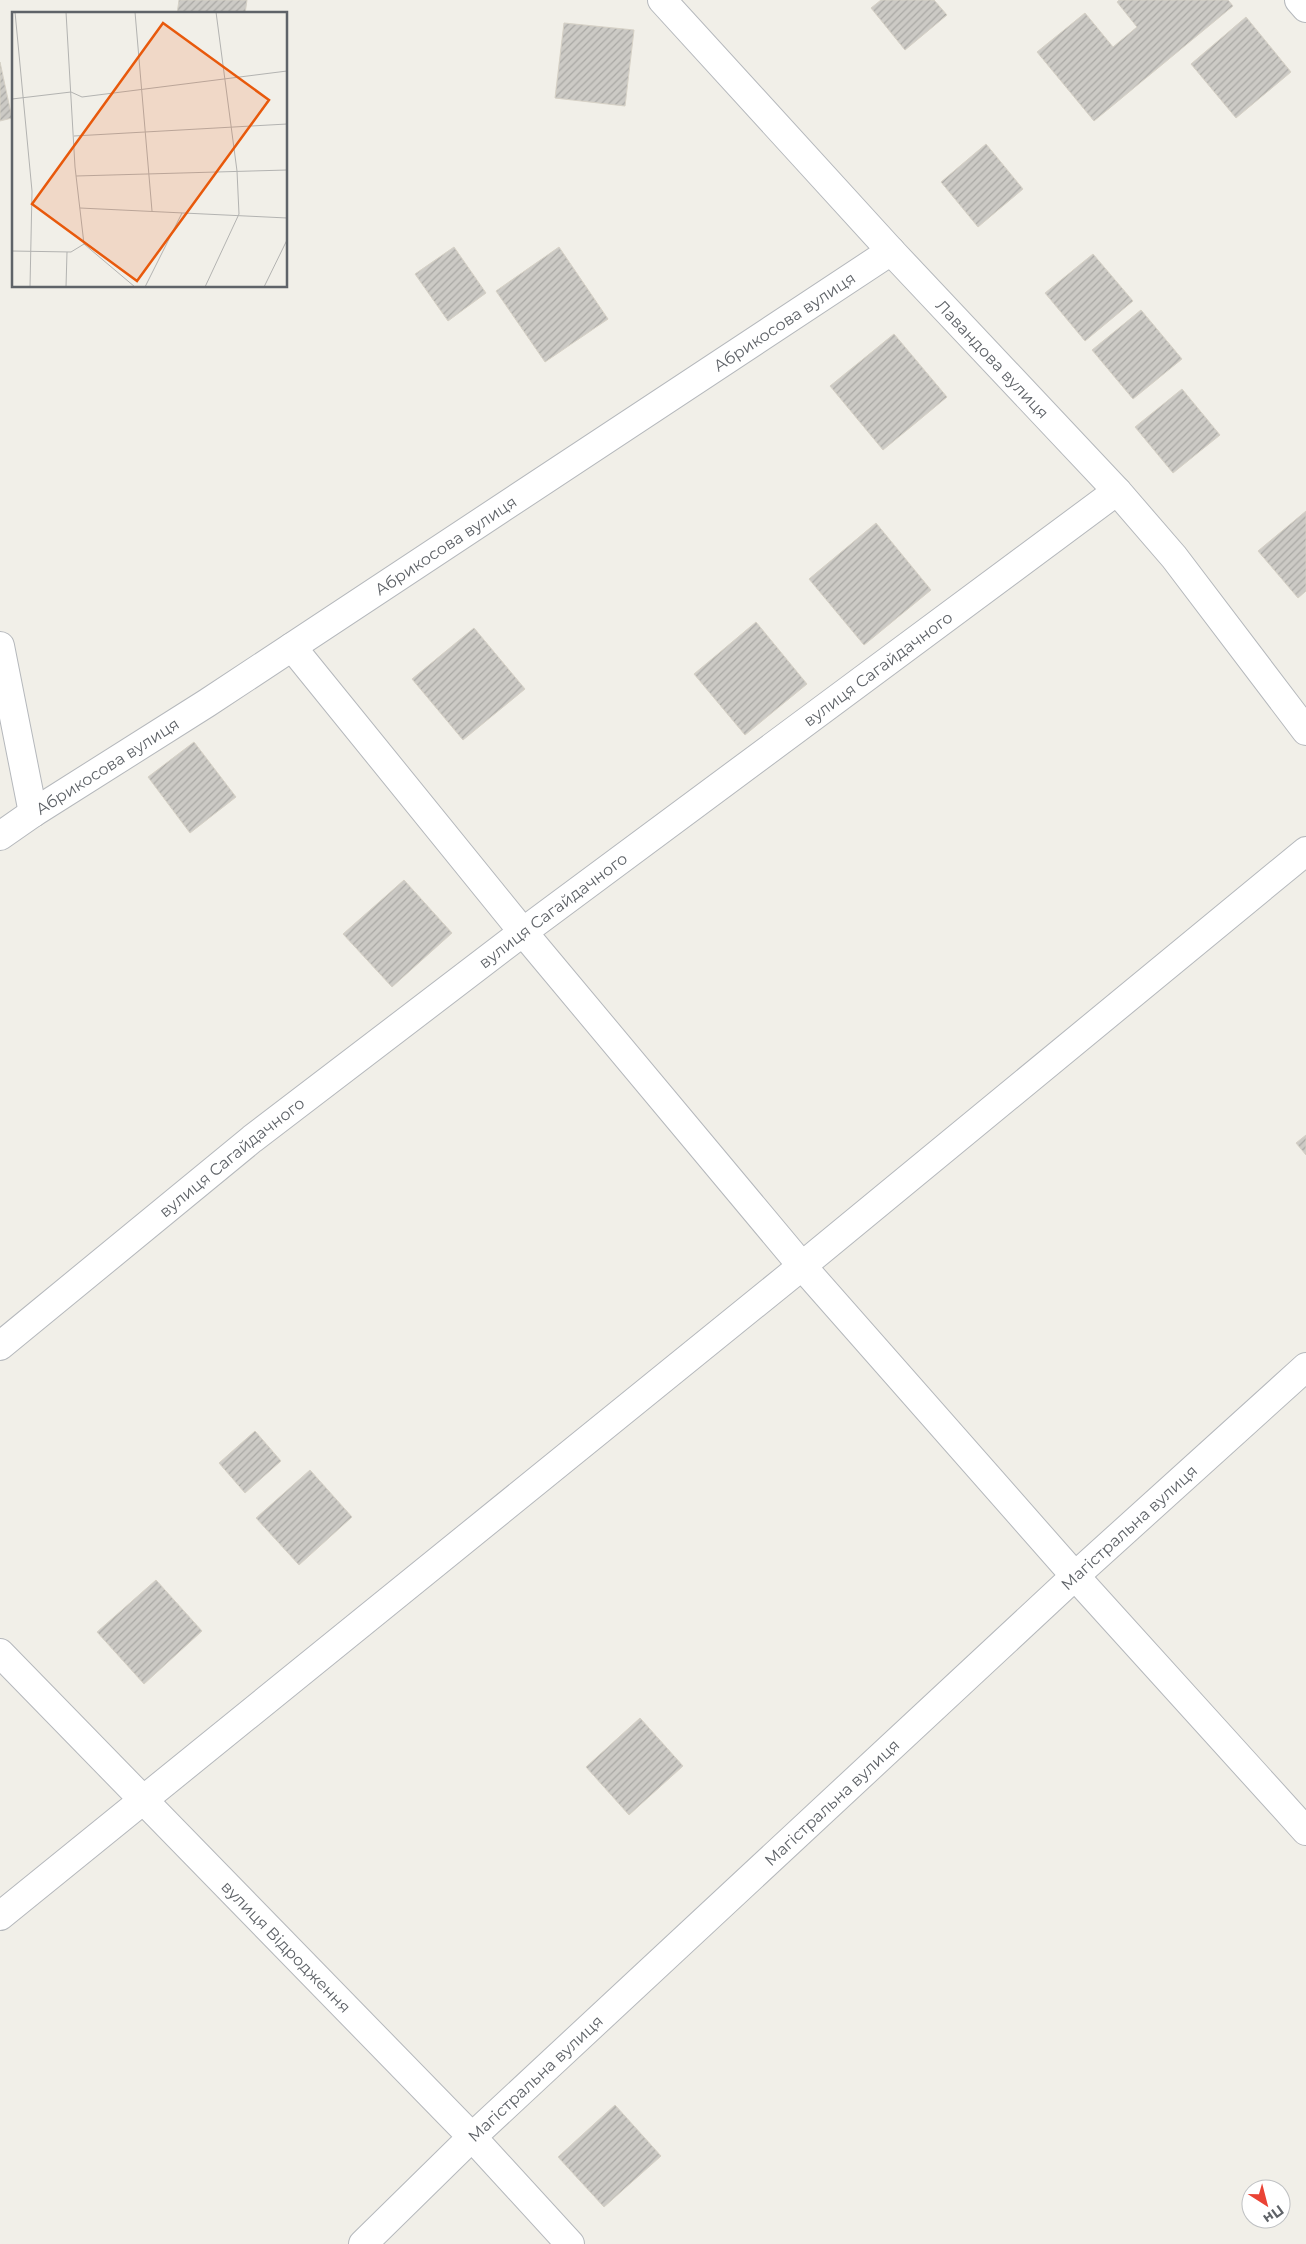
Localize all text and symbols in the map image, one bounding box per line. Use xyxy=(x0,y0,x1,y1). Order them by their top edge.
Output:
inset map xyxy=(12,12,288,288)
street label: Абрикосова вулиця xyxy=(710,268,859,376)
street label: Лавандова вулиця xyxy=(932,296,1053,422)
street label: Абрикосова вулиця xyxy=(371,492,520,599)
street label: вулиця Сагайдачного xyxy=(800,608,956,730)
street label: Абрикосова вулиця xyxy=(32,714,183,819)
street label: вулиця Сагайдачного xyxy=(475,849,631,972)
street label: вулиця Сагайдачного xyxy=(156,1093,308,1221)
street label: Магістральна вулиця xyxy=(1057,1461,1201,1594)
street label: Магістральна вулиця xyxy=(761,1736,903,1870)
street label: вулиця Відродження xyxy=(217,1877,354,2017)
street label: Магістральна вулиця xyxy=(464,2011,607,2146)
north arrow xyxy=(1241,2179,1291,2229)
text: Пн xyxy=(1260,2201,1287,2228)

